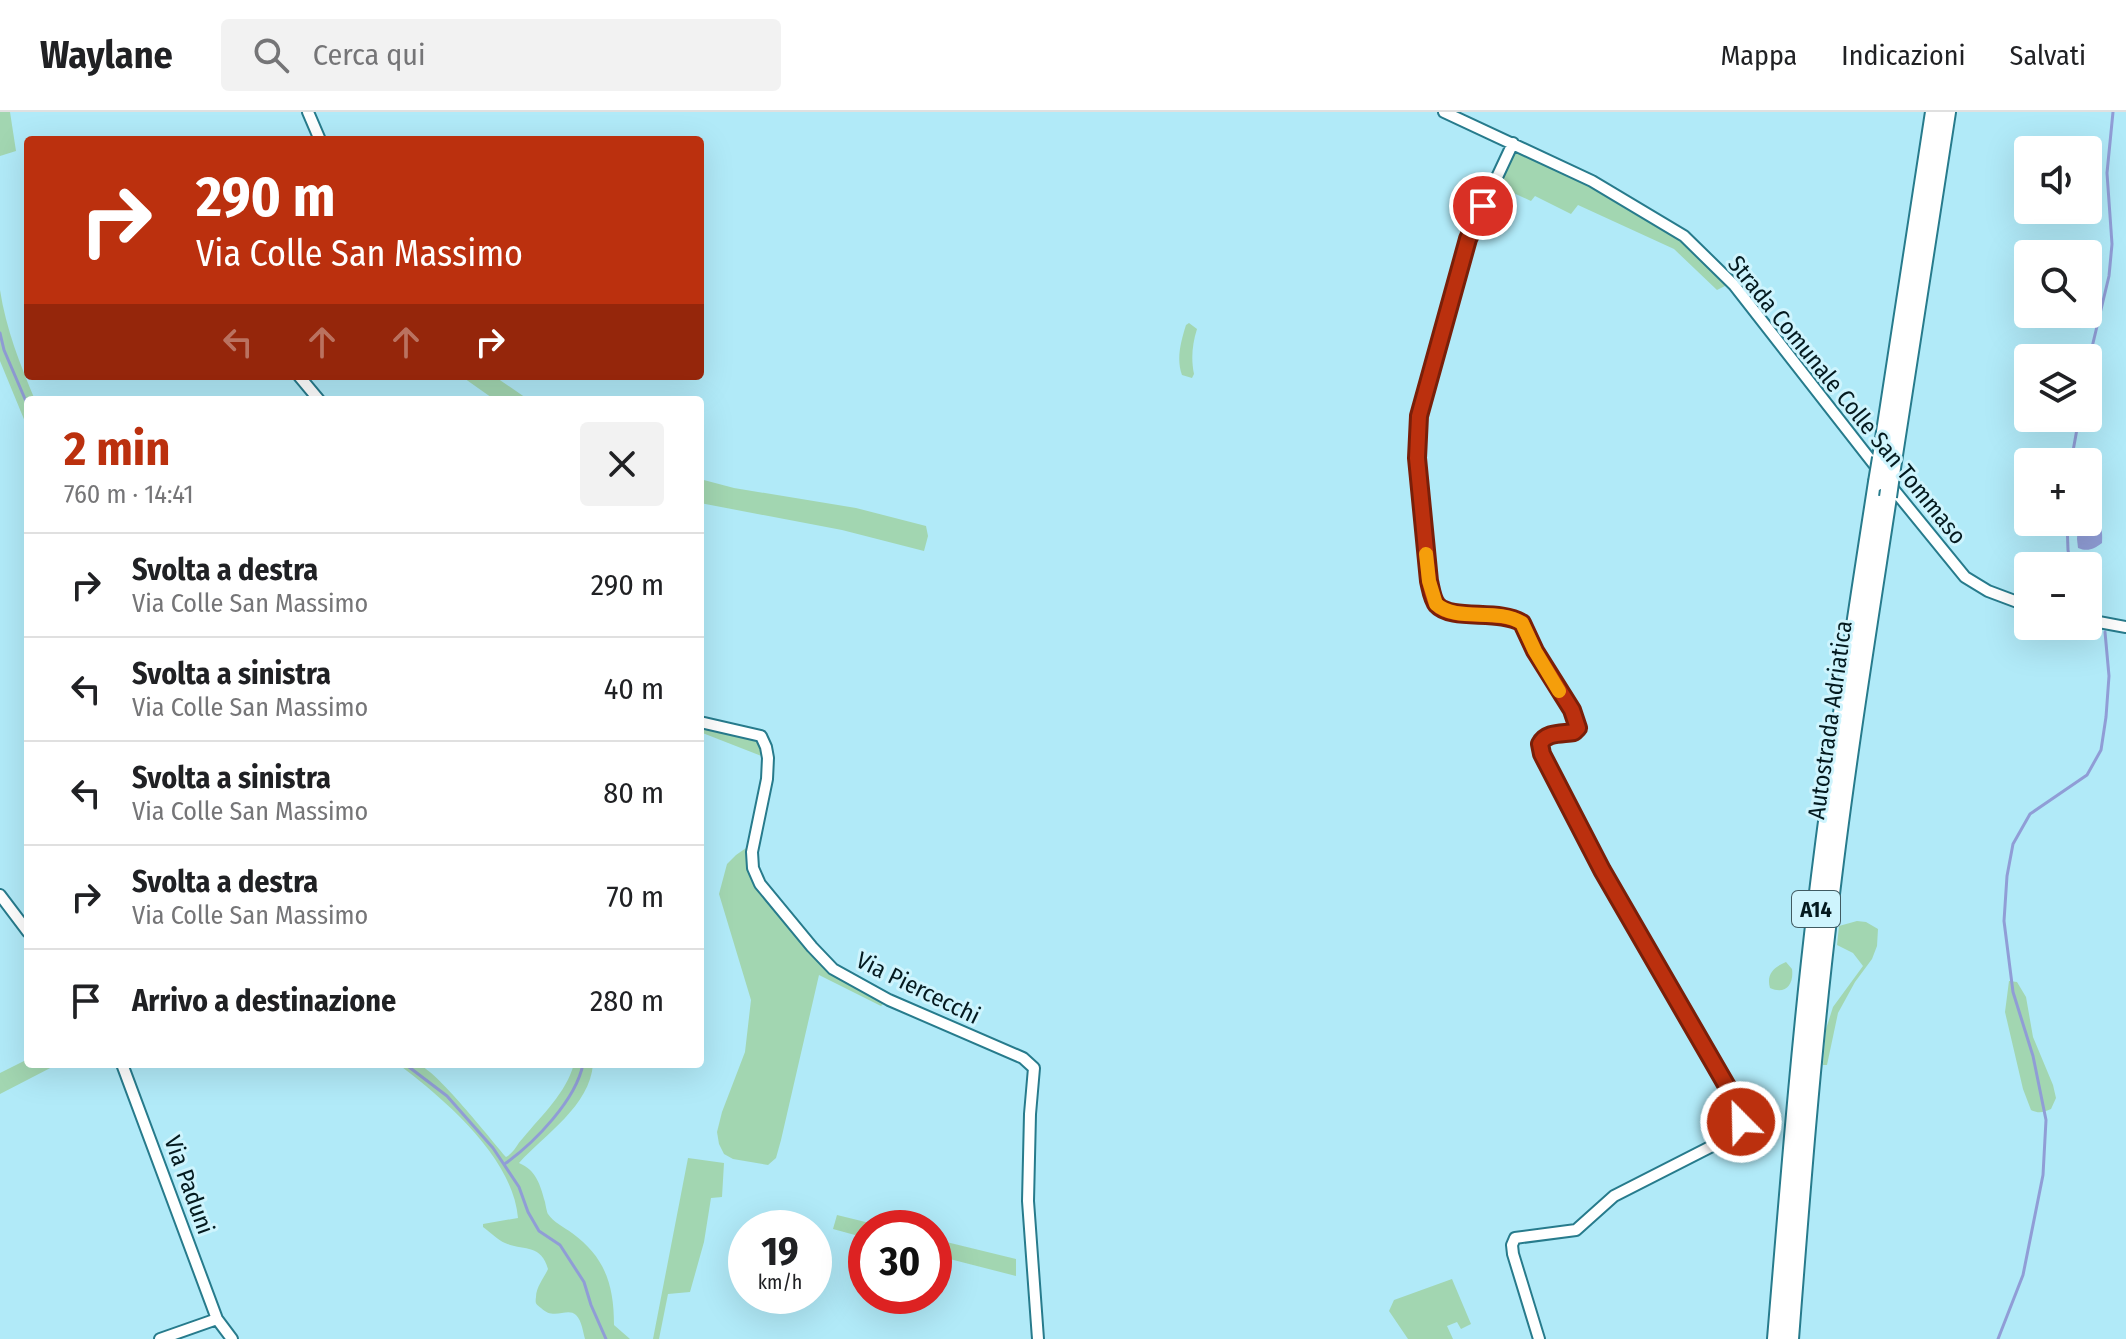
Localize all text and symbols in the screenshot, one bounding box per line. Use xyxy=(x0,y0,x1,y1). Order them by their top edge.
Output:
search box xyxy=(221,19,781,91)
text: Waylane xyxy=(40,32,173,78)
icon: search xyxy=(249,33,293,77)
text: Cerca qui xyxy=(313,37,426,73)
text: Mappa xyxy=(1720,39,1797,72)
text: Indicazioni xyxy=(1841,39,1966,72)
text: Salvati xyxy=(2010,39,2086,72)
map controls xyxy=(2014,136,2102,640)
button: sound xyxy=(2014,136,2102,224)
text: 290 m xyxy=(196,164,336,231)
icon: right xyxy=(64,168,168,272)
pin xyxy=(1449,172,1517,240)
icon: arrive xyxy=(1461,184,1505,228)
text: Via Colle San Massimo xyxy=(196,232,523,276)
button: search xyxy=(2014,240,2102,328)
street label: Strada Comunale Colle San Tommaso xyxy=(1722,250,1972,550)
icon: left xyxy=(216,320,260,364)
icon: ahead xyxy=(300,320,344,364)
icon: ahead xyxy=(384,320,428,364)
icon: right xyxy=(468,320,512,364)
button: layers xyxy=(2014,344,2102,432)
text: 2 min xyxy=(64,420,170,478)
button: close xyxy=(580,422,664,506)
button: + xyxy=(2014,448,2102,536)
text: 760 m · 14:41 xyxy=(64,479,194,510)
text: Svolta a destra xyxy=(132,552,318,588)
button: − xyxy=(2014,552,2102,640)
icon: right xyxy=(64,563,108,607)
text: 290 m xyxy=(591,567,664,603)
text: Via Colle San Massimo xyxy=(132,588,368,619)
street label: Autostrada Adriatica xyxy=(1802,619,1858,821)
text: Svolta a sinistra xyxy=(132,656,331,692)
icon: left xyxy=(64,667,108,711)
text: 40 m xyxy=(604,671,664,707)
text: Via Colle San Massimo xyxy=(132,692,368,723)
text: Svolta a sinistra xyxy=(132,760,331,796)
icon: left xyxy=(64,771,108,815)
text: 80 m xyxy=(603,775,664,811)
text: Via Colle San Massimo xyxy=(132,796,368,827)
text: Svolta a destra xyxy=(132,864,318,900)
icon: right xyxy=(64,875,108,919)
text: 70 m xyxy=(606,879,664,915)
road number: A14 xyxy=(1792,891,1840,927)
text: Via Colle San Massimo xyxy=(132,900,368,931)
street label: Via Piercecchi xyxy=(852,946,984,1030)
icon: arrive xyxy=(64,979,108,1023)
text: Arrivo a destinazione xyxy=(132,983,396,1019)
text: 280 m xyxy=(590,983,664,1019)
position arrow xyxy=(1699,1080,1783,1164)
street label: Via Paduni xyxy=(158,1132,220,1238)
speed limit sign: 30 xyxy=(848,1210,952,1314)
text: 19 xyxy=(761,1228,799,1276)
text: km/h xyxy=(758,1270,802,1294)

